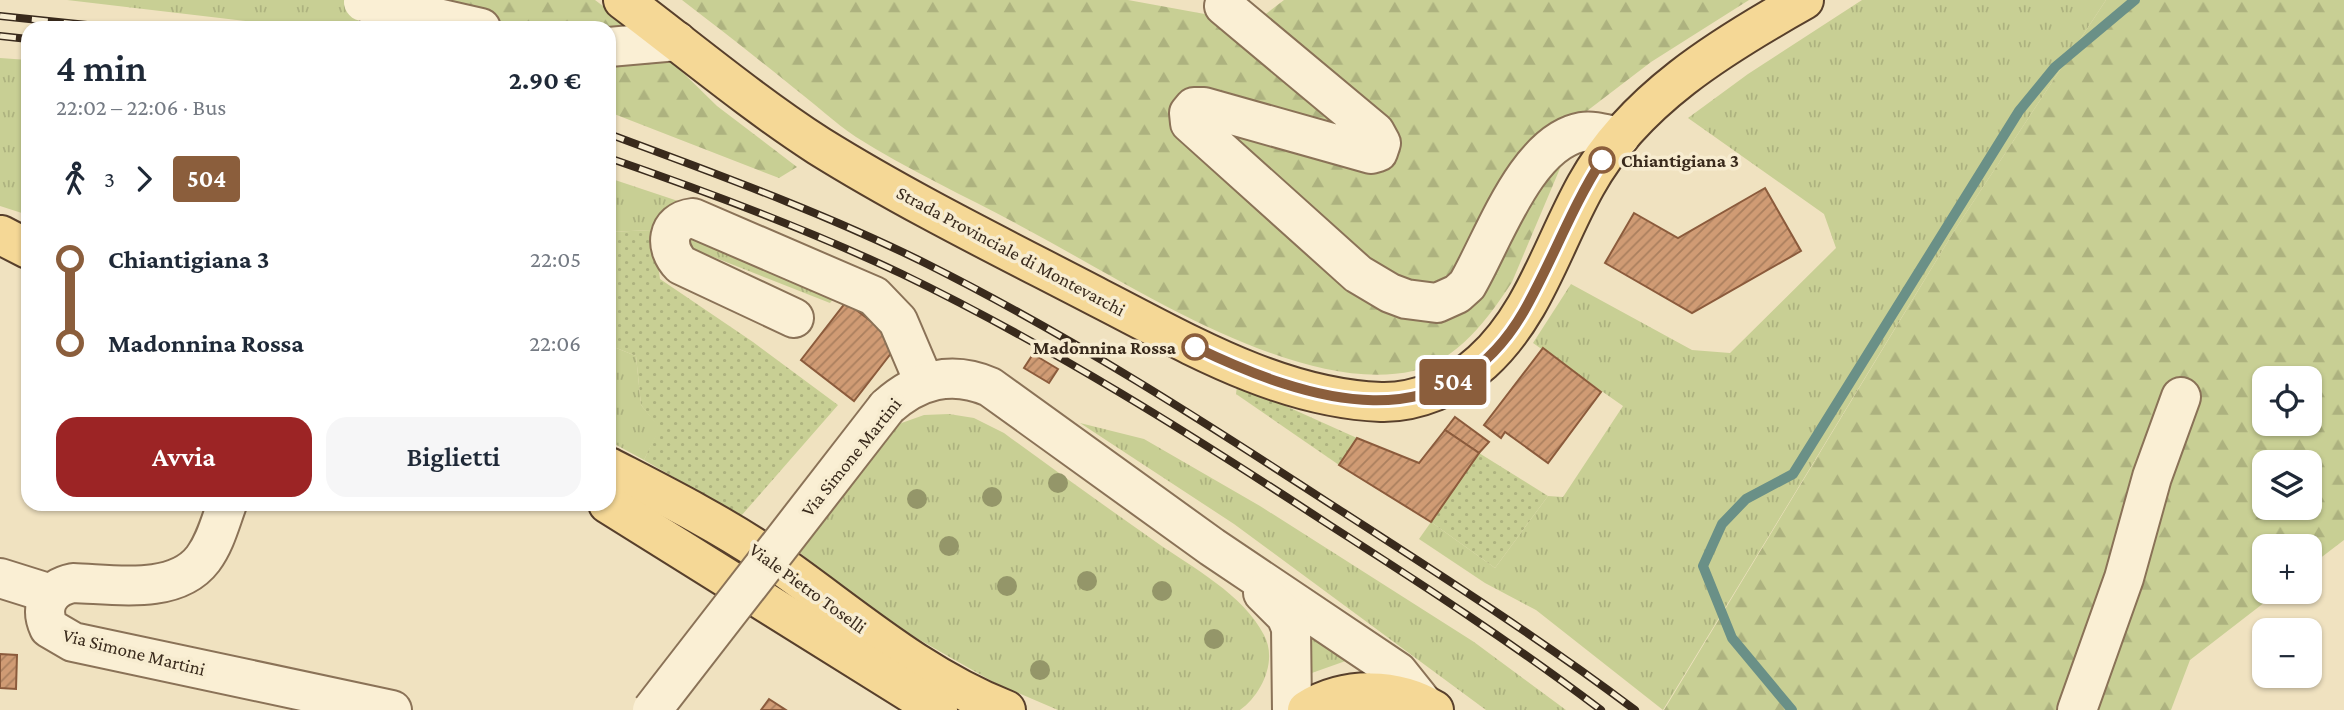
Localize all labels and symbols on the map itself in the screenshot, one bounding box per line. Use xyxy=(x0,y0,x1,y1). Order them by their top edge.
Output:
marker: Chiantigiana 3 xyxy=(1589,147,1615,173)
place label: Chiantigiana 3 xyxy=(1621,150,1739,171)
street label: Strada Provinciale di Montevarchi xyxy=(893,182,1129,320)
marker: Madonnina Rossa xyxy=(1182,334,1208,360)
place label: Madonnina Rossa xyxy=(1033,337,1177,358)
line badge: 504 xyxy=(1413,359,1493,405)
street label: Via Simone Martini xyxy=(797,394,905,520)
street label: Viale Pietro Toselli xyxy=(745,539,871,637)
street label: Via Simone Martini xyxy=(60,624,208,680)

